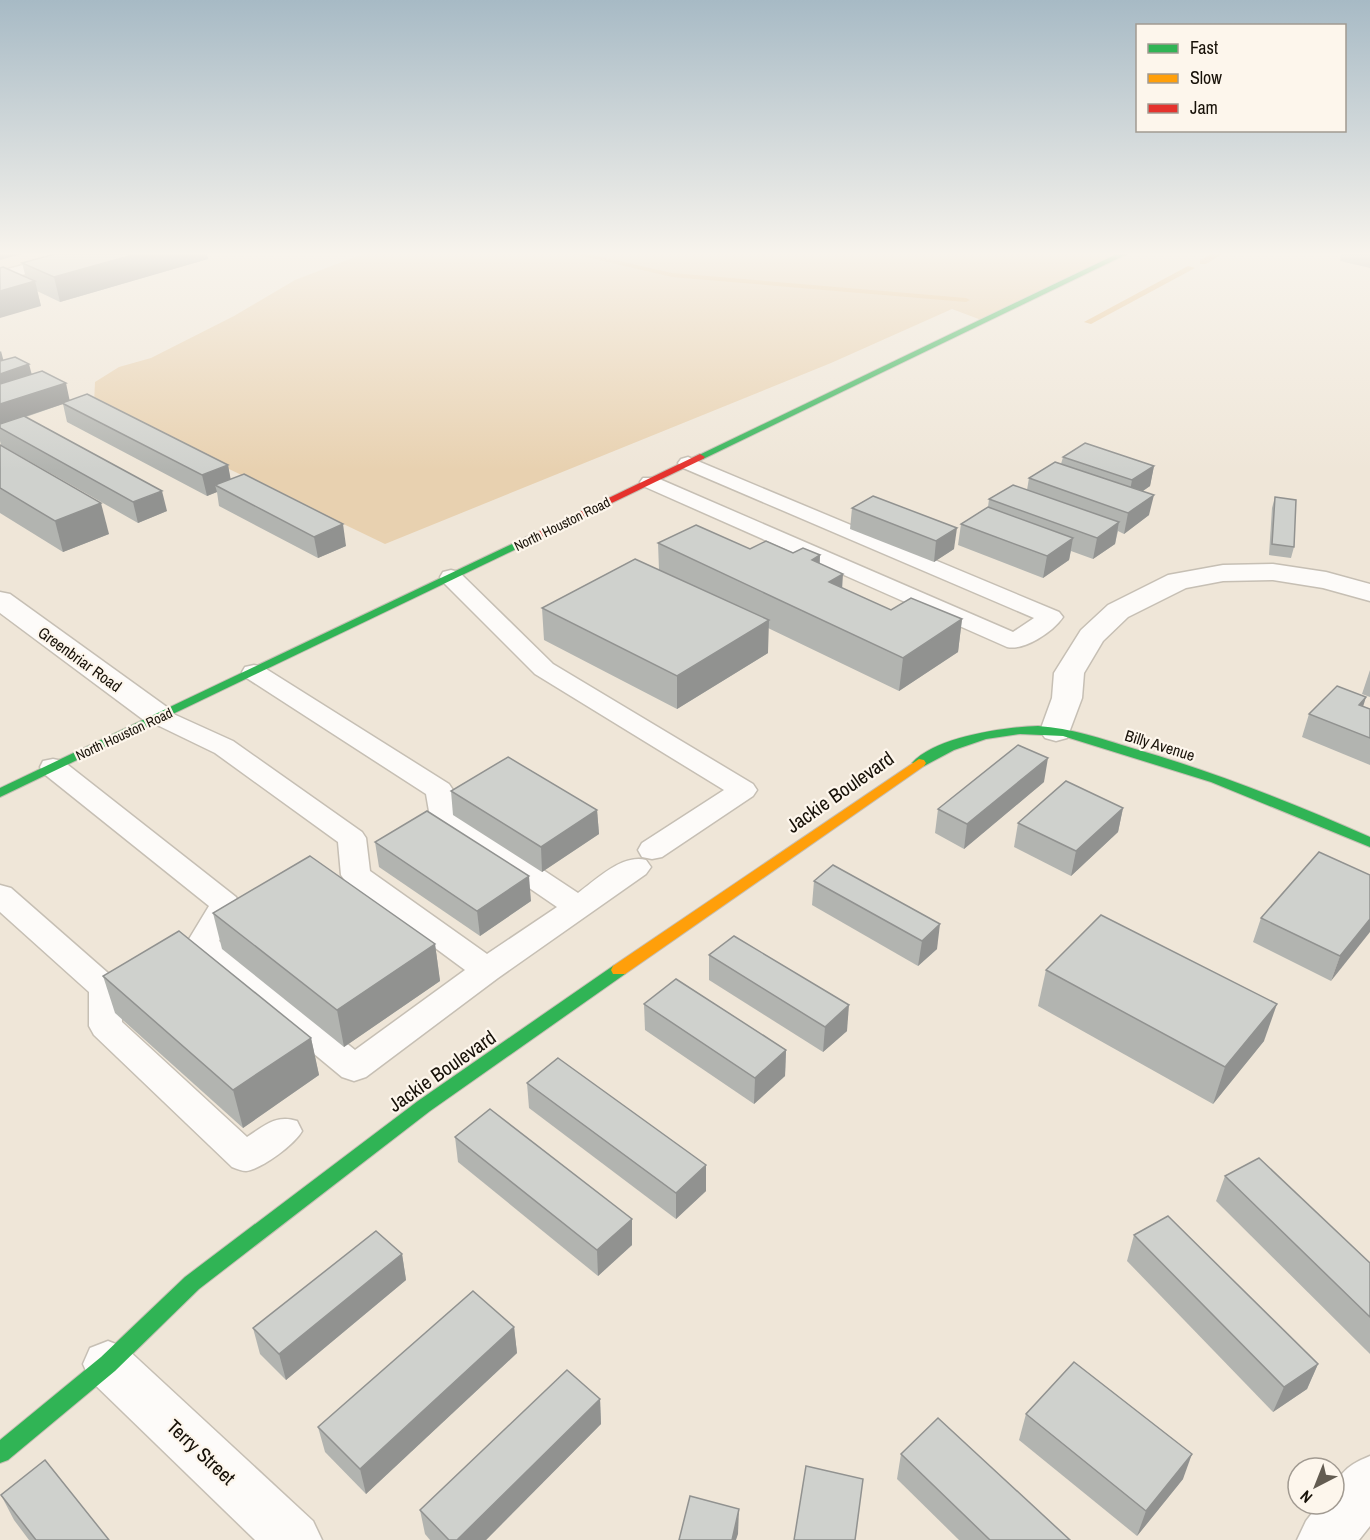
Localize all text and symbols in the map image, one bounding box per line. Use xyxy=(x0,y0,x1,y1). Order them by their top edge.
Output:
legend xyxy=(1136,24,1346,132)
text: Fast xyxy=(1190,35,1218,60)
text: Slow xyxy=(1190,65,1222,90)
text: Jam xyxy=(1190,95,1218,120)
street label: North Houston Road xyxy=(511,493,613,555)
street label: Greenbriar Road xyxy=(34,621,126,697)
street label: North Houston Road xyxy=(73,704,175,764)
street label: Billy Avenue xyxy=(1122,724,1198,766)
street label: Jackie Boulevard xyxy=(780,744,899,839)
street label: Jackie Boulevard xyxy=(382,1023,501,1118)
street label: Terry Street xyxy=(161,1413,242,1491)
north arrow xyxy=(1286,1456,1346,1516)
text: N xyxy=(1295,1486,1317,1508)

